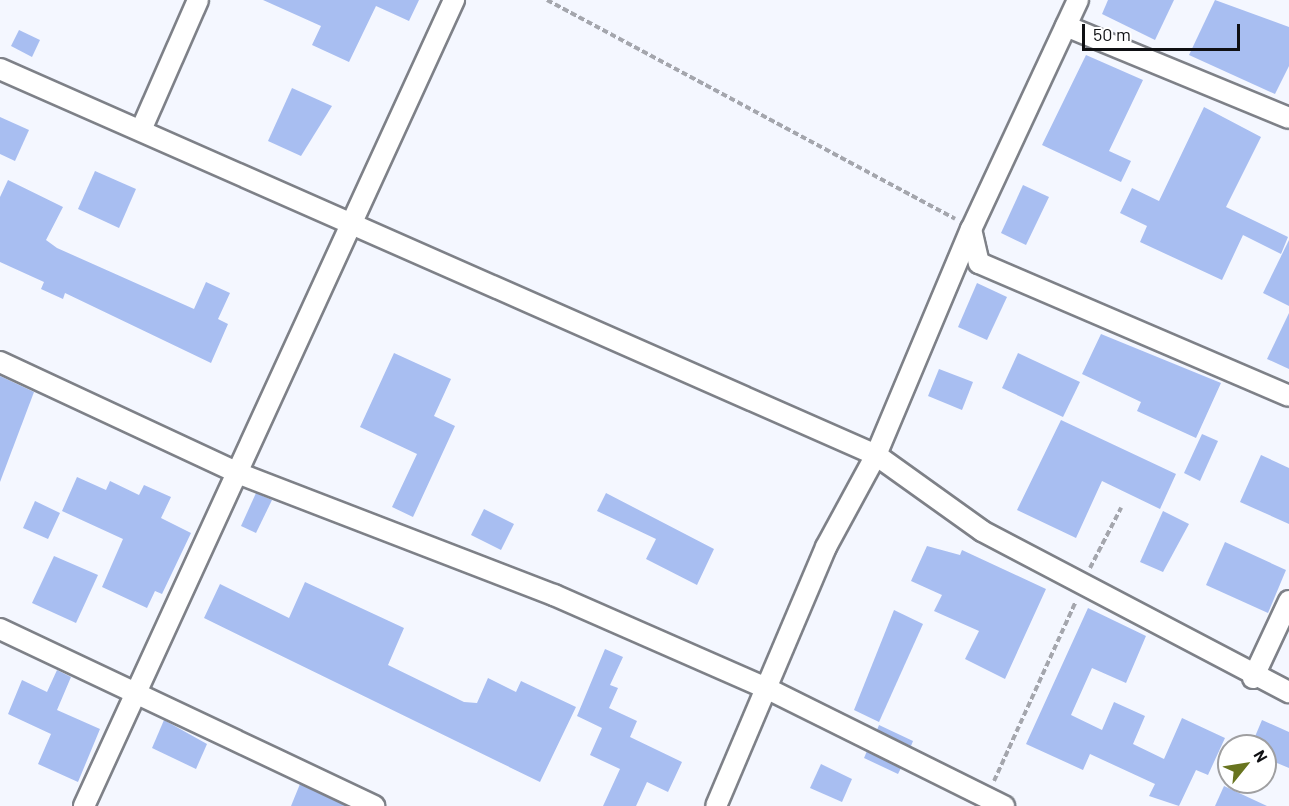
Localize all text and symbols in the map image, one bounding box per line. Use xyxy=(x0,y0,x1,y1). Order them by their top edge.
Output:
scale bar xyxy=(1085,12,1242,50)
text: 50 m xyxy=(1093,23,1131,45)
north arrow xyxy=(1217,734,1277,794)
text: N xyxy=(1250,746,1272,765)

